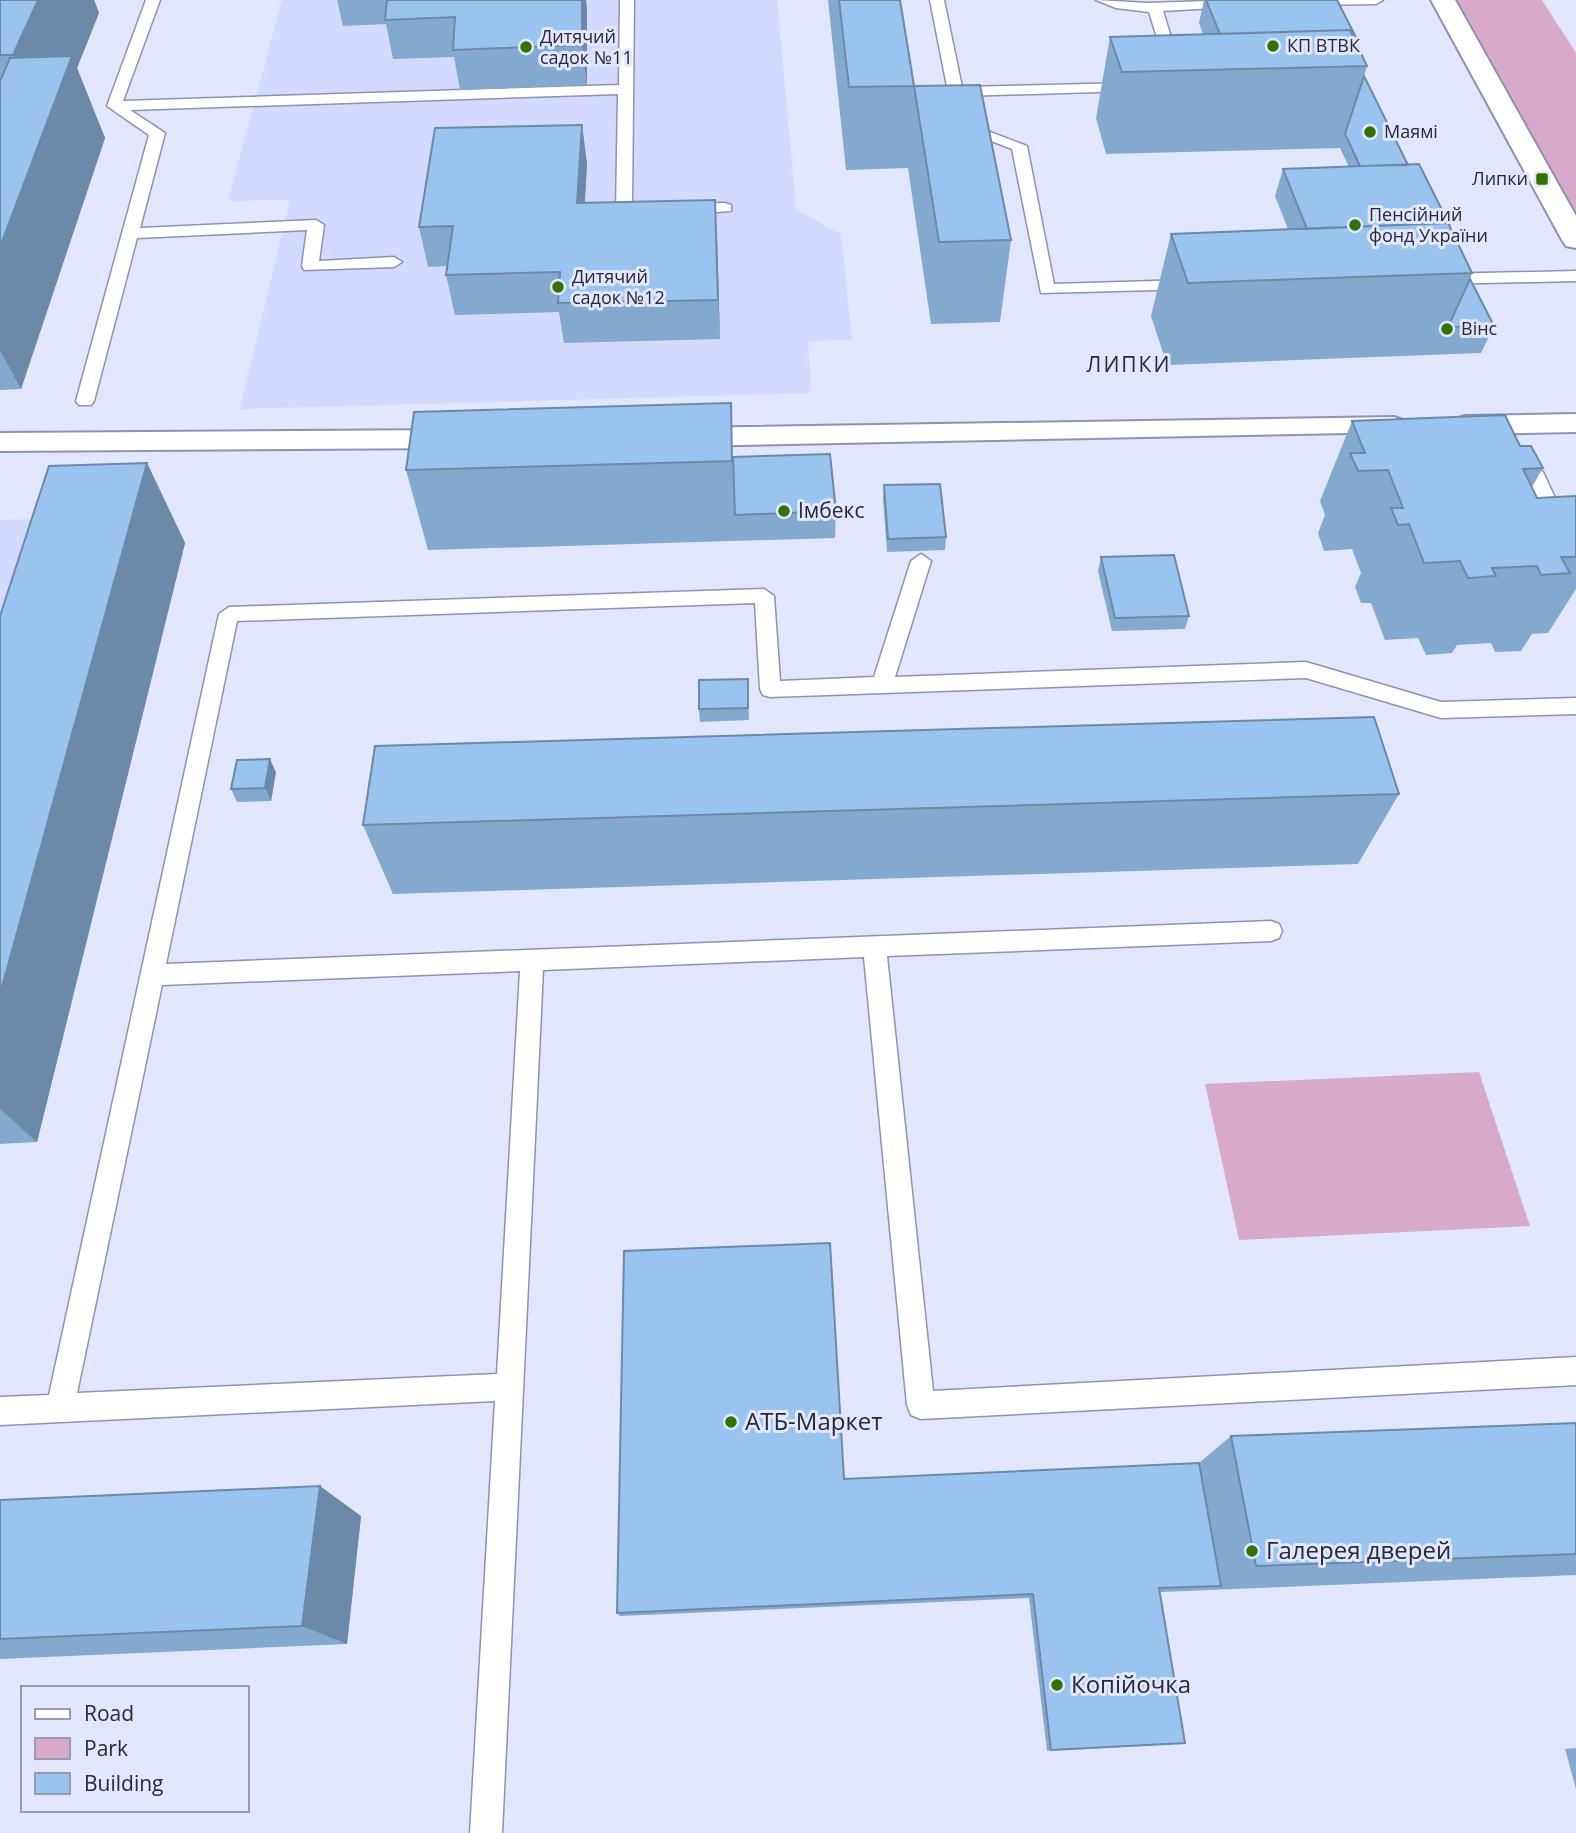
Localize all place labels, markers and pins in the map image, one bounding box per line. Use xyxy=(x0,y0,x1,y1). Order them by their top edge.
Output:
place label: Дитячий садок №11 xyxy=(540,24,633,69)
place label: КП ВТВК xyxy=(1287,33,1360,57)
marker: КП ВТВК xyxy=(1265,38,1281,54)
marker: Дитячий садок №11 xyxy=(518,39,534,55)
place label: Маямі xyxy=(1384,119,1438,143)
marker: Маямі xyxy=(1362,124,1378,140)
place label: Липки xyxy=(1472,166,1528,190)
marker: Липки xyxy=(1534,171,1550,187)
place label: Пенсійний фонд України xyxy=(1369,202,1488,247)
marker: Пенсійний фонд України xyxy=(1347,217,1363,233)
place label: Дитячий садок №12 xyxy=(572,264,665,309)
marker: Дитячий садок №12 xyxy=(550,279,566,295)
place label: Вінс xyxy=(1461,316,1498,340)
marker: Вінс xyxy=(1439,321,1455,337)
place label: Імбекс xyxy=(798,496,864,524)
marker: Імбекс xyxy=(776,503,792,519)
place label: АТБ-Маркет xyxy=(745,1404,883,1437)
marker: АТБ-Маркет xyxy=(723,1414,739,1430)
place label: Галерея дверей xyxy=(1266,1533,1451,1566)
marker: Галерея дверей xyxy=(1244,1543,1260,1559)
place label: Копійочка xyxy=(1071,1667,1191,1700)
marker: Копійочка xyxy=(1049,1677,1065,1693)

